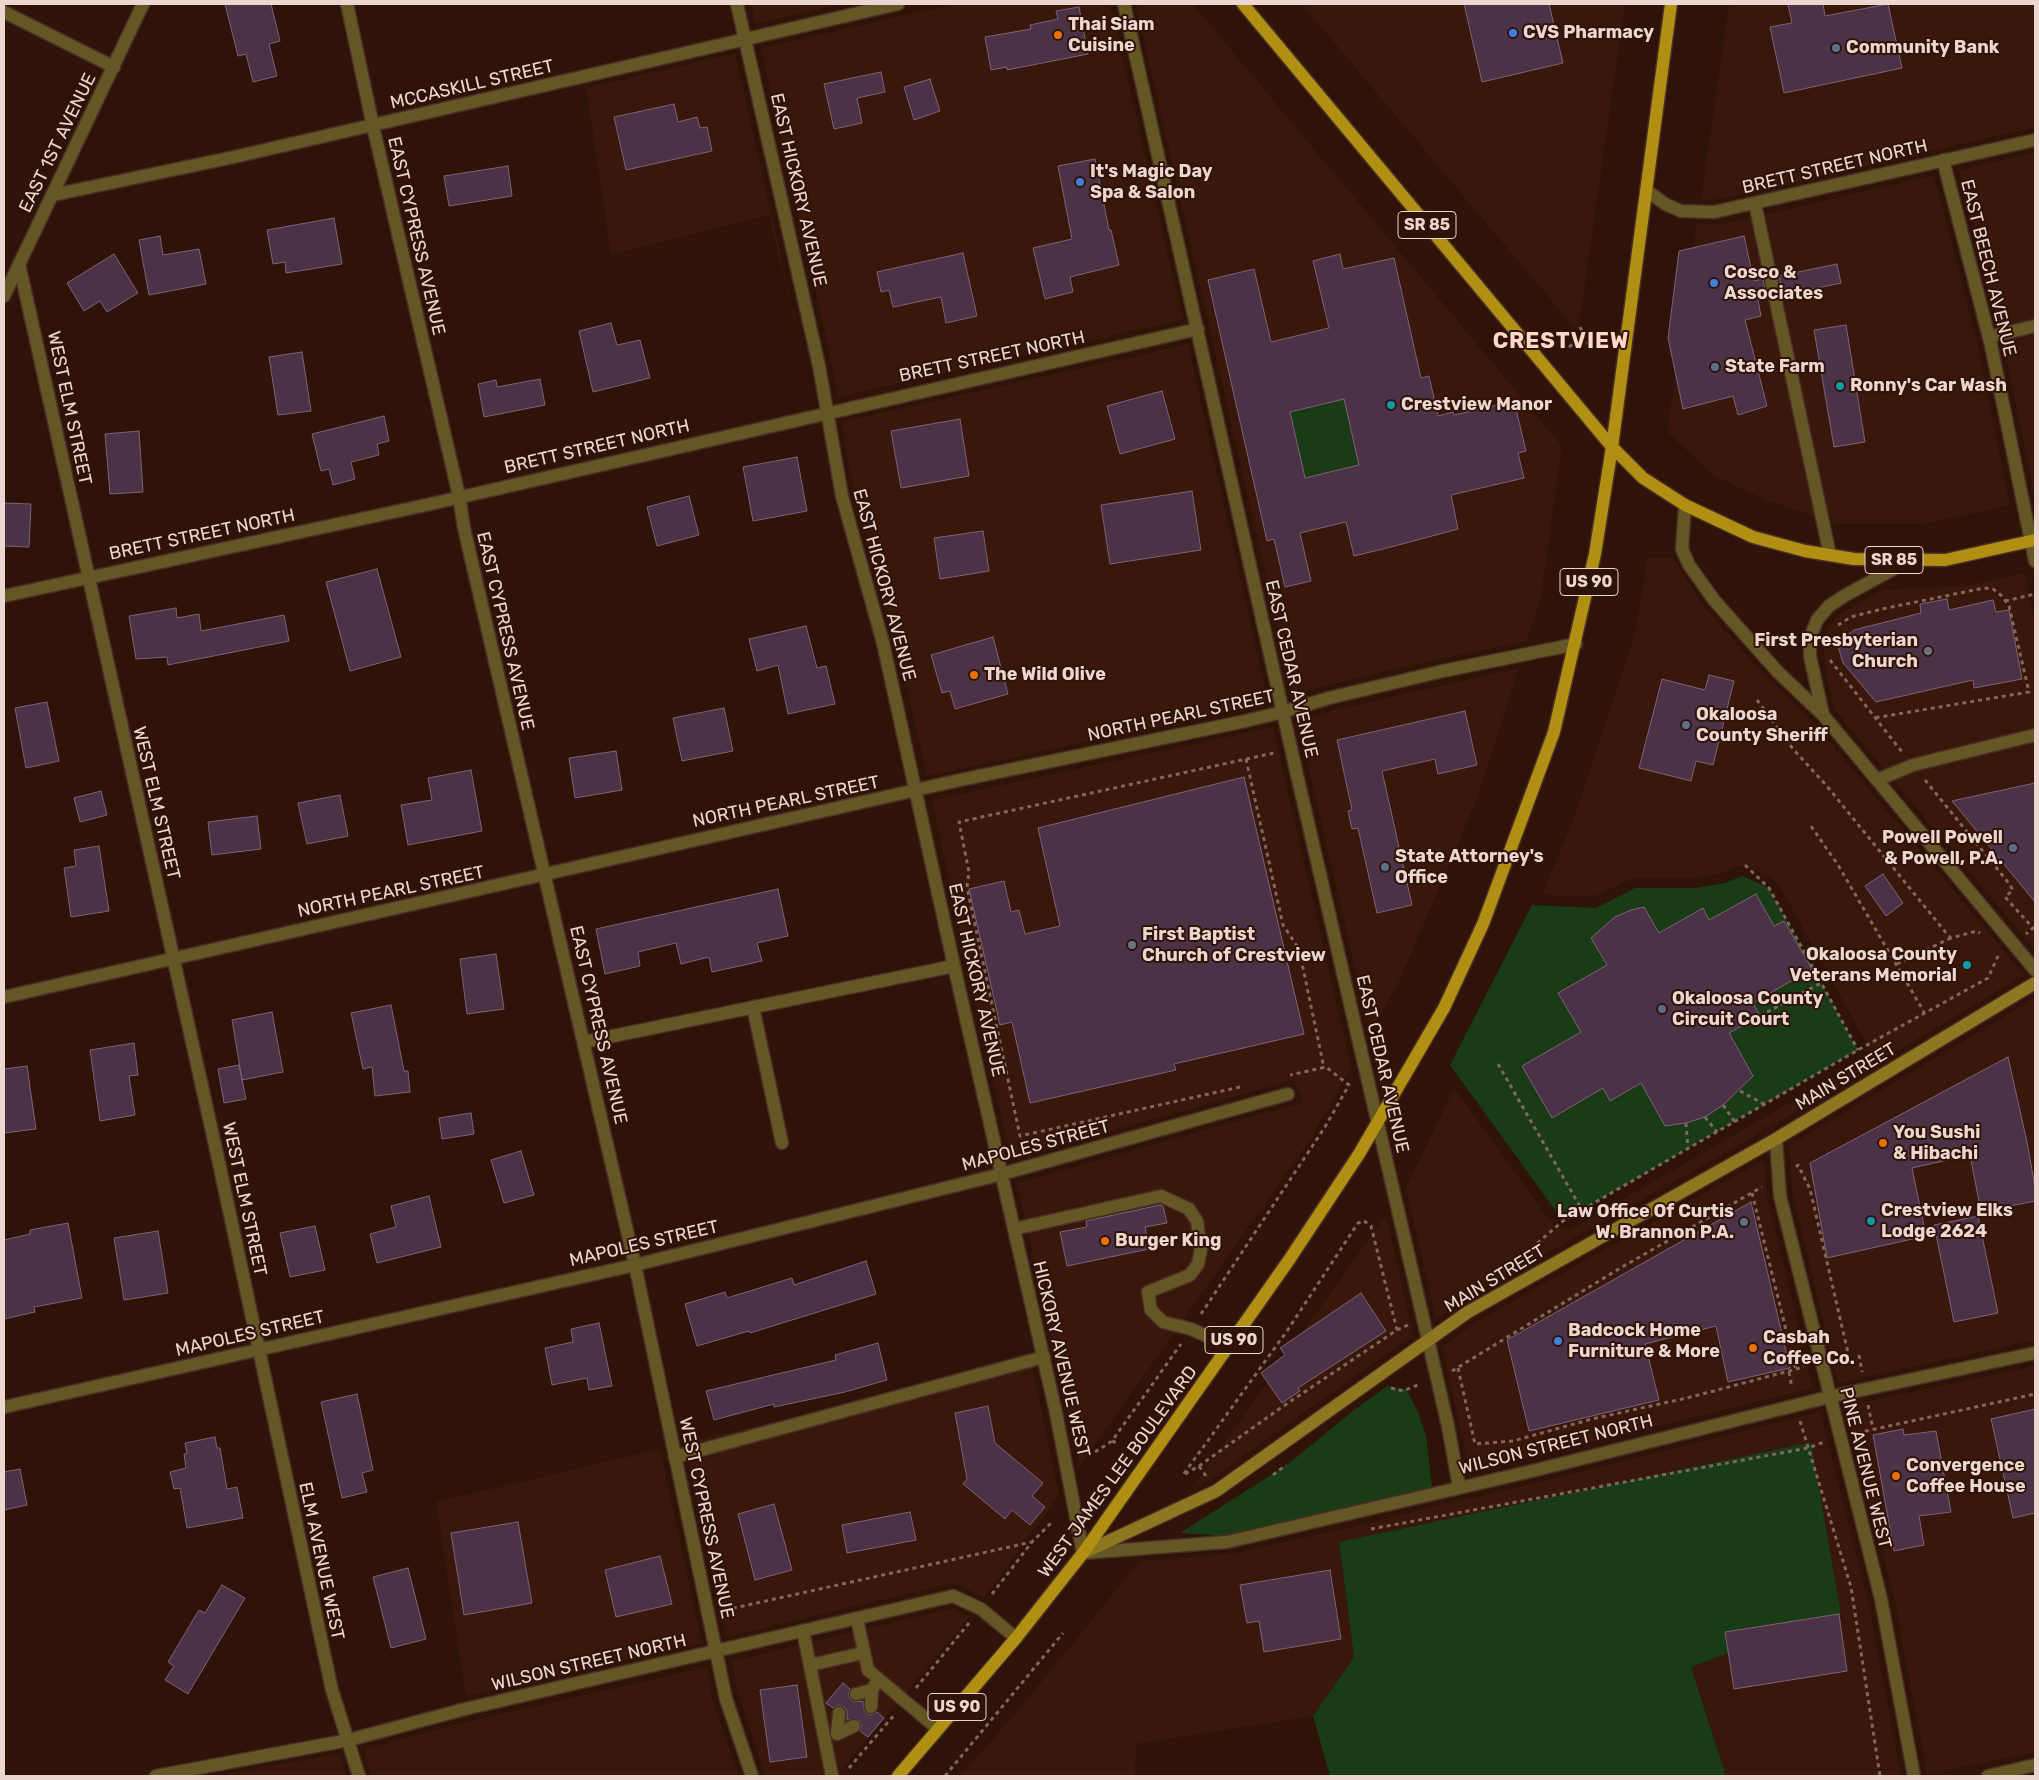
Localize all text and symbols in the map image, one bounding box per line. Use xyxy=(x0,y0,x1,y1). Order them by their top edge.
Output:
place label: Thai Siam Cuisine xyxy=(1068,14,1155,56)
place label: CVS Pharmacy xyxy=(1523,22,1654,44)
marker: CVS Pharmacy xyxy=(1507,27,1519,39)
marker: Thai Siam Cuisine xyxy=(1052,29,1064,41)
place label: Community Bank xyxy=(1846,37,1999,59)
marker: Community Bank xyxy=(1830,42,1842,54)
street label: MCCASKILL STREET xyxy=(388,56,556,114)
street label: EAST 1ST AVENUE xyxy=(15,70,101,216)
street label: EAST HICKORY AVENUE xyxy=(765,91,831,289)
street label: EAST CYPRESS AVENUE xyxy=(383,135,449,337)
street label: BRETT STREET NORTH xyxy=(1740,135,1930,199)
place label: It's Magic Day Spa & Salon xyxy=(1090,161,1213,203)
marker: It's Magic Day Spa & Salon xyxy=(1074,176,1086,188)
street label: EAST BEECH AVENUE xyxy=(1956,177,2020,359)
road number: SR 85 xyxy=(1398,212,1456,238)
place label: Cosco & Associates xyxy=(1724,262,1823,304)
marker: Cosco & Associates xyxy=(1708,277,1720,289)
street label: BRETT STREET NORTH xyxy=(897,327,1087,387)
street label: WEST ELM STREET xyxy=(42,329,96,487)
district label: CRESTVIEW xyxy=(1492,329,1630,355)
place label: State Farm xyxy=(1725,356,1825,378)
marker: State Farm xyxy=(1709,361,1721,373)
place label: Ronny's Car Wash xyxy=(1850,375,2007,397)
marker: Ronny's Car Wash xyxy=(1834,380,1846,392)
place label: Crestview Manor xyxy=(1401,394,1552,416)
marker: Crestview Manor xyxy=(1385,399,1397,411)
street label: BRETT STREET NORTH xyxy=(502,415,692,479)
street label: EAST HICKORY AVENUE xyxy=(848,487,920,683)
street label: BRETT STREET NORTH xyxy=(107,505,297,565)
street label: EAST CYPRESS AVENUE xyxy=(472,530,538,732)
road number: SR 85 xyxy=(1865,546,1923,574)
road number: US 90 xyxy=(1560,568,1618,596)
street label: EAST CEDAR AVENUE xyxy=(1260,578,1322,760)
place label: First Presbyterian Church xyxy=(1754,630,1918,672)
marker: First Presbyterian Church xyxy=(1922,645,1934,657)
place label: The Wild Olive xyxy=(984,664,1106,686)
marker: The Wild Olive xyxy=(968,669,980,681)
street label: NORTH PEARL STREET xyxy=(1086,686,1276,746)
place label: Okaloosa County Sheriff xyxy=(1696,704,1828,746)
marker: Okaloosa County Sheriff xyxy=(1680,719,1692,731)
street label: WEST ELM STREET xyxy=(128,724,184,882)
street label: NORTH PEARL STREET xyxy=(691,772,881,832)
place label: Powell Powell & Powell, P.A. xyxy=(1882,827,2003,870)
marker: Powell Powell & Powell, P.A. xyxy=(2007,842,2019,854)
place label: State Attorney's Office xyxy=(1395,846,1544,889)
marker: State Attorney's Office xyxy=(1379,861,1391,873)
street label: NORTH PEARL STREET xyxy=(296,862,486,922)
street label: EAST HICKORY AVENUE xyxy=(943,881,1009,1079)
street label: EAST CYPRESS AVENUE xyxy=(565,924,631,1126)
place label: First Baptist Church of Crestview xyxy=(1142,924,1326,966)
marker: First Baptist Church of Crestview xyxy=(1126,939,1138,951)
place label: Okaloosa County Veterans Memorial xyxy=(1790,944,1957,986)
marker: Okaloosa County Veterans Memorial xyxy=(1961,959,1973,971)
street label: EAST CEDAR AVENUE xyxy=(1351,973,1413,1155)
place label: Okaloosa County Circuit Court xyxy=(1672,988,1823,1030)
marker: Okaloosa County Circuit Court xyxy=(1656,1003,1668,1015)
street label: MAIN STREET xyxy=(1792,1038,1900,1116)
street label: MAPOLES STREET xyxy=(960,1116,1112,1176)
street label: WEST ELM STREET xyxy=(217,1120,271,1278)
place label: You Sushi & Hibachi xyxy=(1893,1122,1980,1164)
marker: You Sushi & Hibachi xyxy=(1877,1137,1889,1149)
place label: Crestview Elks Lodge 2624 xyxy=(1881,1200,2013,1242)
place label: Law Office Of Curtis W. Brannon P.A. xyxy=(1557,1201,1734,1244)
marker: Crestview Elks Lodge 2624 xyxy=(1865,1215,1877,1227)
street label: MAPOLES STREET xyxy=(567,1216,721,1272)
marker: Law Office Of Curtis W. Brannon P.A. xyxy=(1738,1216,1750,1228)
place label: Burger King xyxy=(1115,1230,1221,1252)
marker: Burger King xyxy=(1099,1235,1111,1247)
street label: MAIN STREET xyxy=(1441,1240,1549,1318)
street label: HICKORY AVENUE WEST xyxy=(1028,1259,1094,1459)
street label: MAPOLES STREET xyxy=(173,1306,327,1362)
place label: Badcock Home Furniture & More xyxy=(1568,1320,1720,1362)
road number: US 90 xyxy=(1205,1326,1263,1354)
place label: Casbah Coffee Co. xyxy=(1763,1327,1855,1370)
marker: Badcock Home Furniture & More xyxy=(1552,1335,1564,1347)
marker: Casbah Coffee Co. xyxy=(1747,1342,1759,1354)
street label: WEST JAMES LEE BOULEVARD xyxy=(1034,1362,1202,1582)
street label: PINE AVENUE WEST xyxy=(1835,1385,1895,1551)
street label: WILSON STREET NORTH xyxy=(1457,1410,1655,1480)
street label: WEST CYPRESS AVENUE xyxy=(674,1415,738,1621)
place label: Convergence Coffee House xyxy=(1906,1455,2026,1498)
marker: Convergence Coffee House xyxy=(1890,1470,1902,1482)
street label: ELM AVENUE WEST xyxy=(294,1480,348,1642)
street label: WILSON STREET NORTH xyxy=(489,1630,689,1696)
road number: US 90 xyxy=(928,1694,986,1720)

